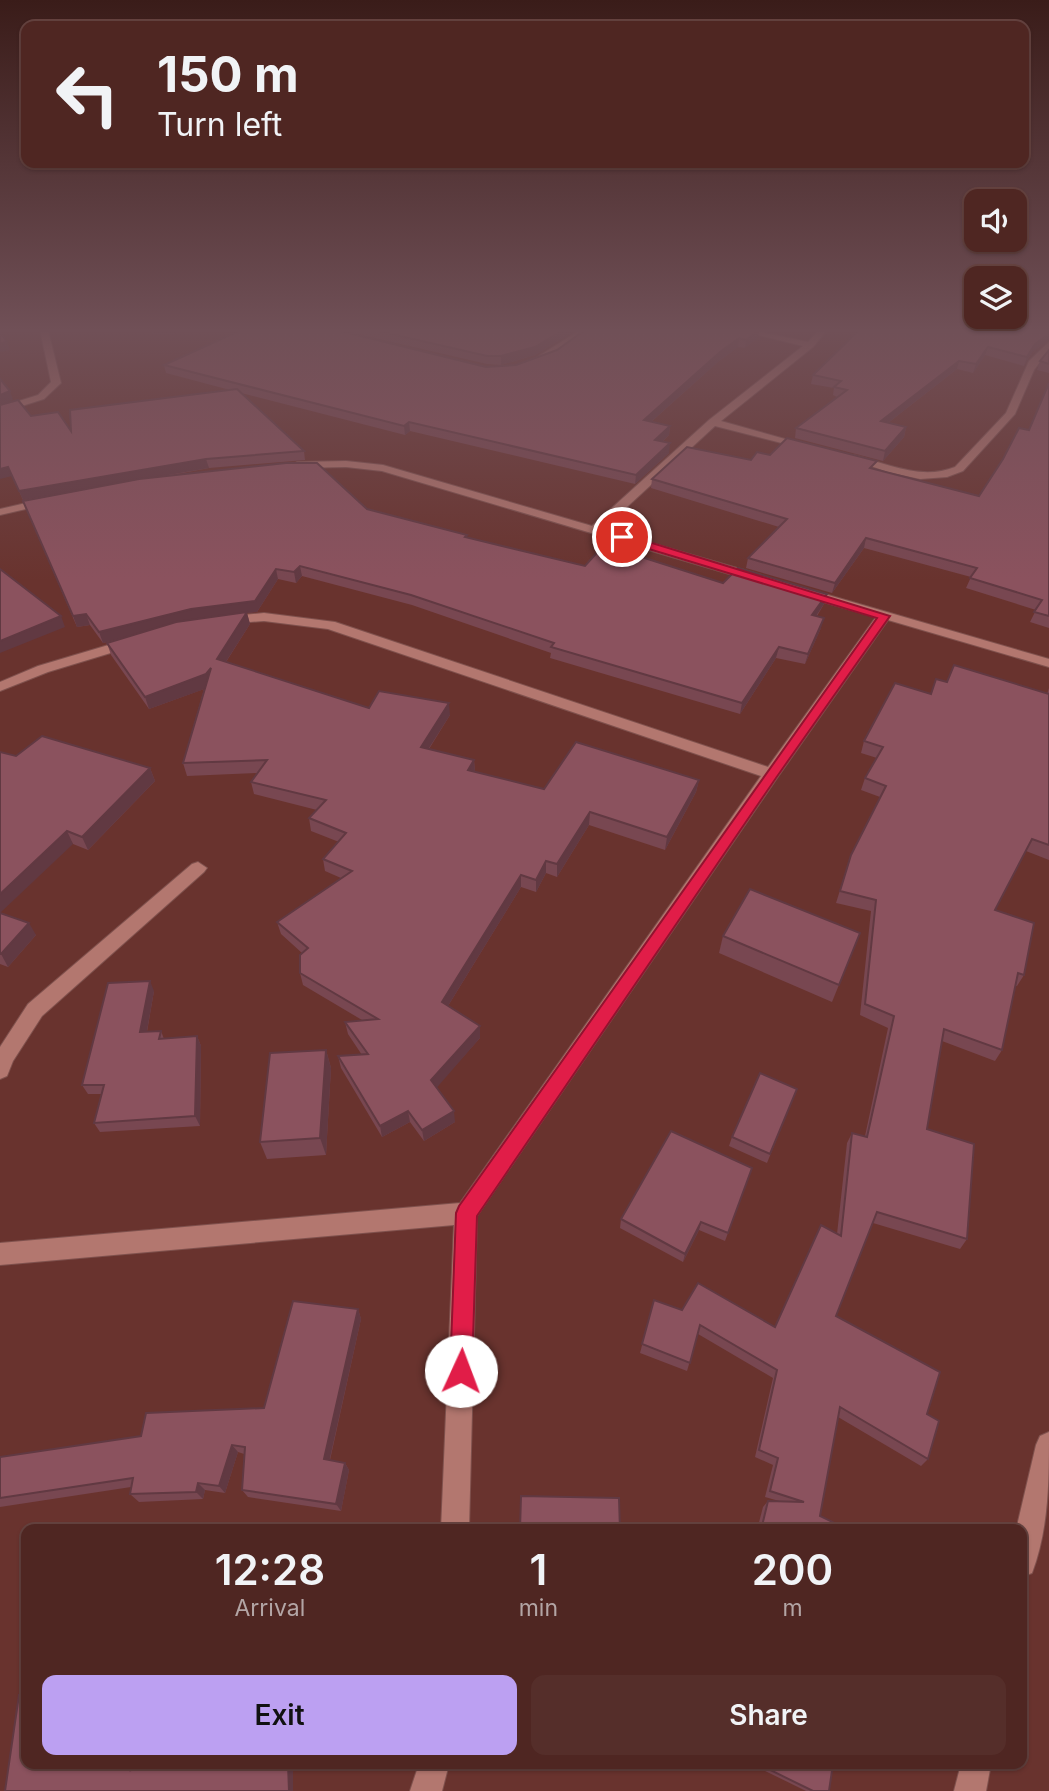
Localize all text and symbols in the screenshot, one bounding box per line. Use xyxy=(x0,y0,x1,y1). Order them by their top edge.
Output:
text: 150 m xyxy=(157,45,299,104)
icon: left xyxy=(42,49,133,140)
text: Turn left xyxy=(157,105,282,144)
map controls xyxy=(964,189,1027,329)
button: sound xyxy=(964,189,1027,252)
button: layers xyxy=(964,266,1027,329)
pin xyxy=(592,507,652,567)
icon: arrive xyxy=(603,518,641,556)
position arrow xyxy=(424,1334,498,1408)
text: 12:28 xyxy=(215,1544,325,1595)
text: 1 xyxy=(529,1544,547,1595)
text: 200 xyxy=(752,1544,833,1595)
text: Arrival xyxy=(234,1594,305,1622)
text: min xyxy=(519,1594,558,1622)
text: m xyxy=(782,1594,803,1622)
button: Exit xyxy=(42,1675,517,1755)
button: Share xyxy=(531,1675,1006,1755)

